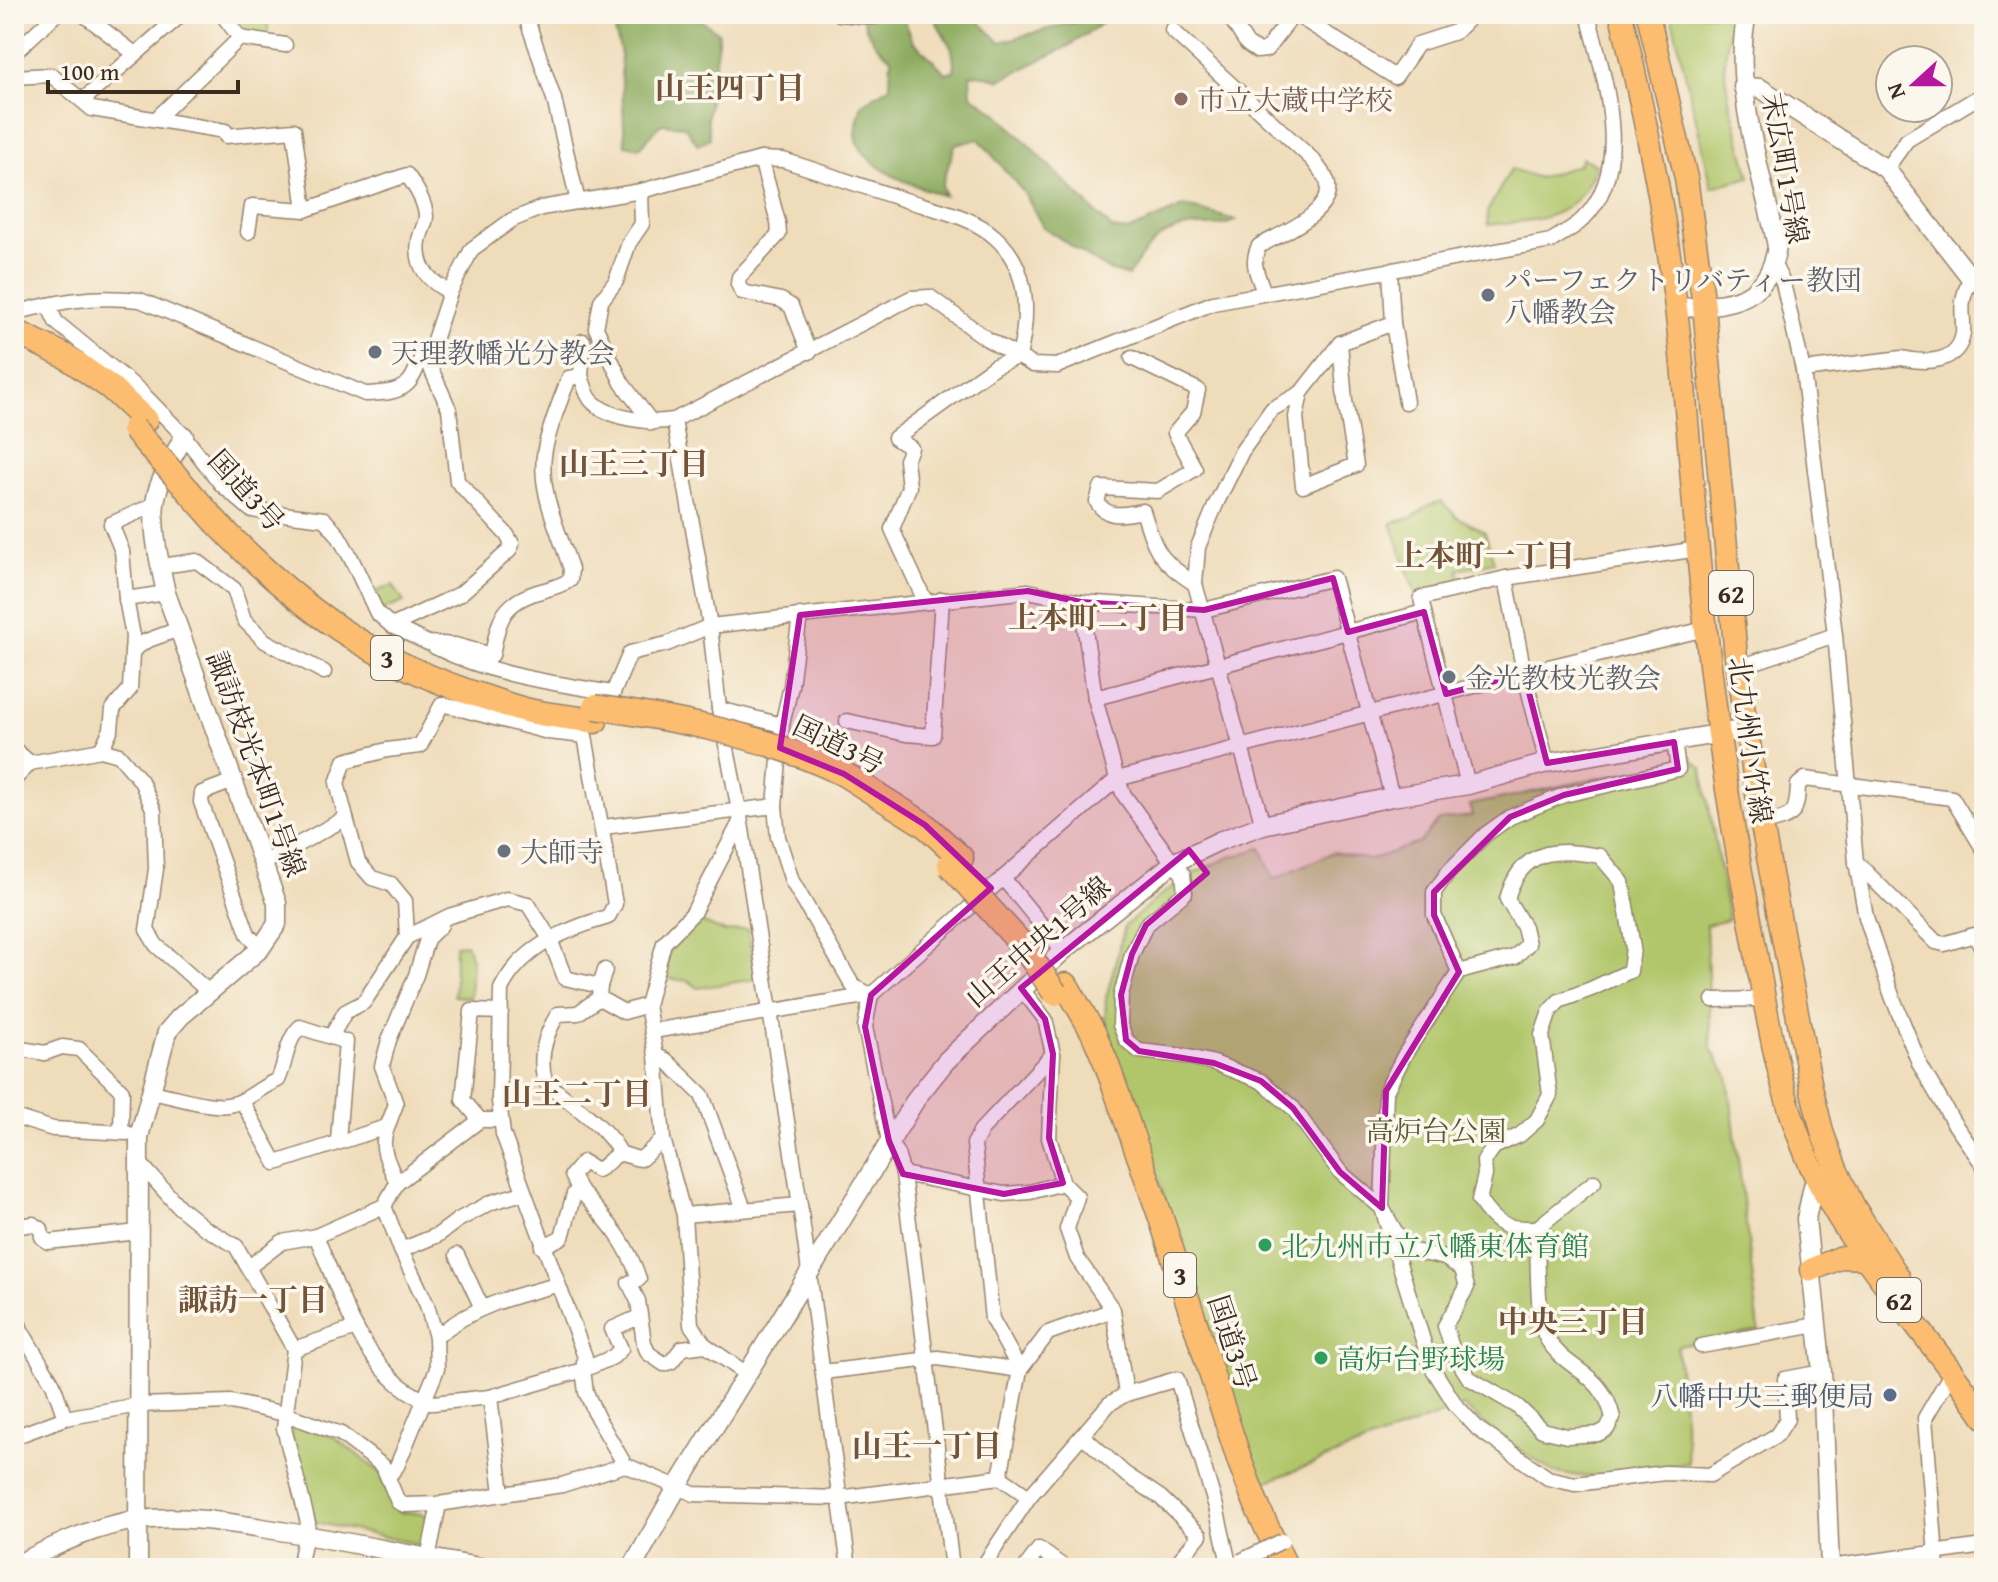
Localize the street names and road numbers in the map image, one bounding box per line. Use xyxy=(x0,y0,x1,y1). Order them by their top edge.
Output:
street label: 末広町1号線 xyxy=(1752,89,1820,247)
street label: 国道3号 xyxy=(199,440,295,540)
road number: 62 xyxy=(1709,571,1753,615)
road number: 3 xyxy=(371,636,403,680)
street label: 諏訪枝光本町1号線 xyxy=(197,645,317,883)
street label: 北九州小竹線 xyxy=(1719,654,1783,826)
street label: 国道3号 xyxy=(786,704,892,784)
street label: 山王中央1号線 xyxy=(955,866,1119,1016)
road number: 3 xyxy=(1164,1253,1196,1297)
road number: 62 xyxy=(1877,1278,1921,1322)
street label: 国道3号 xyxy=(1198,1289,1268,1395)

